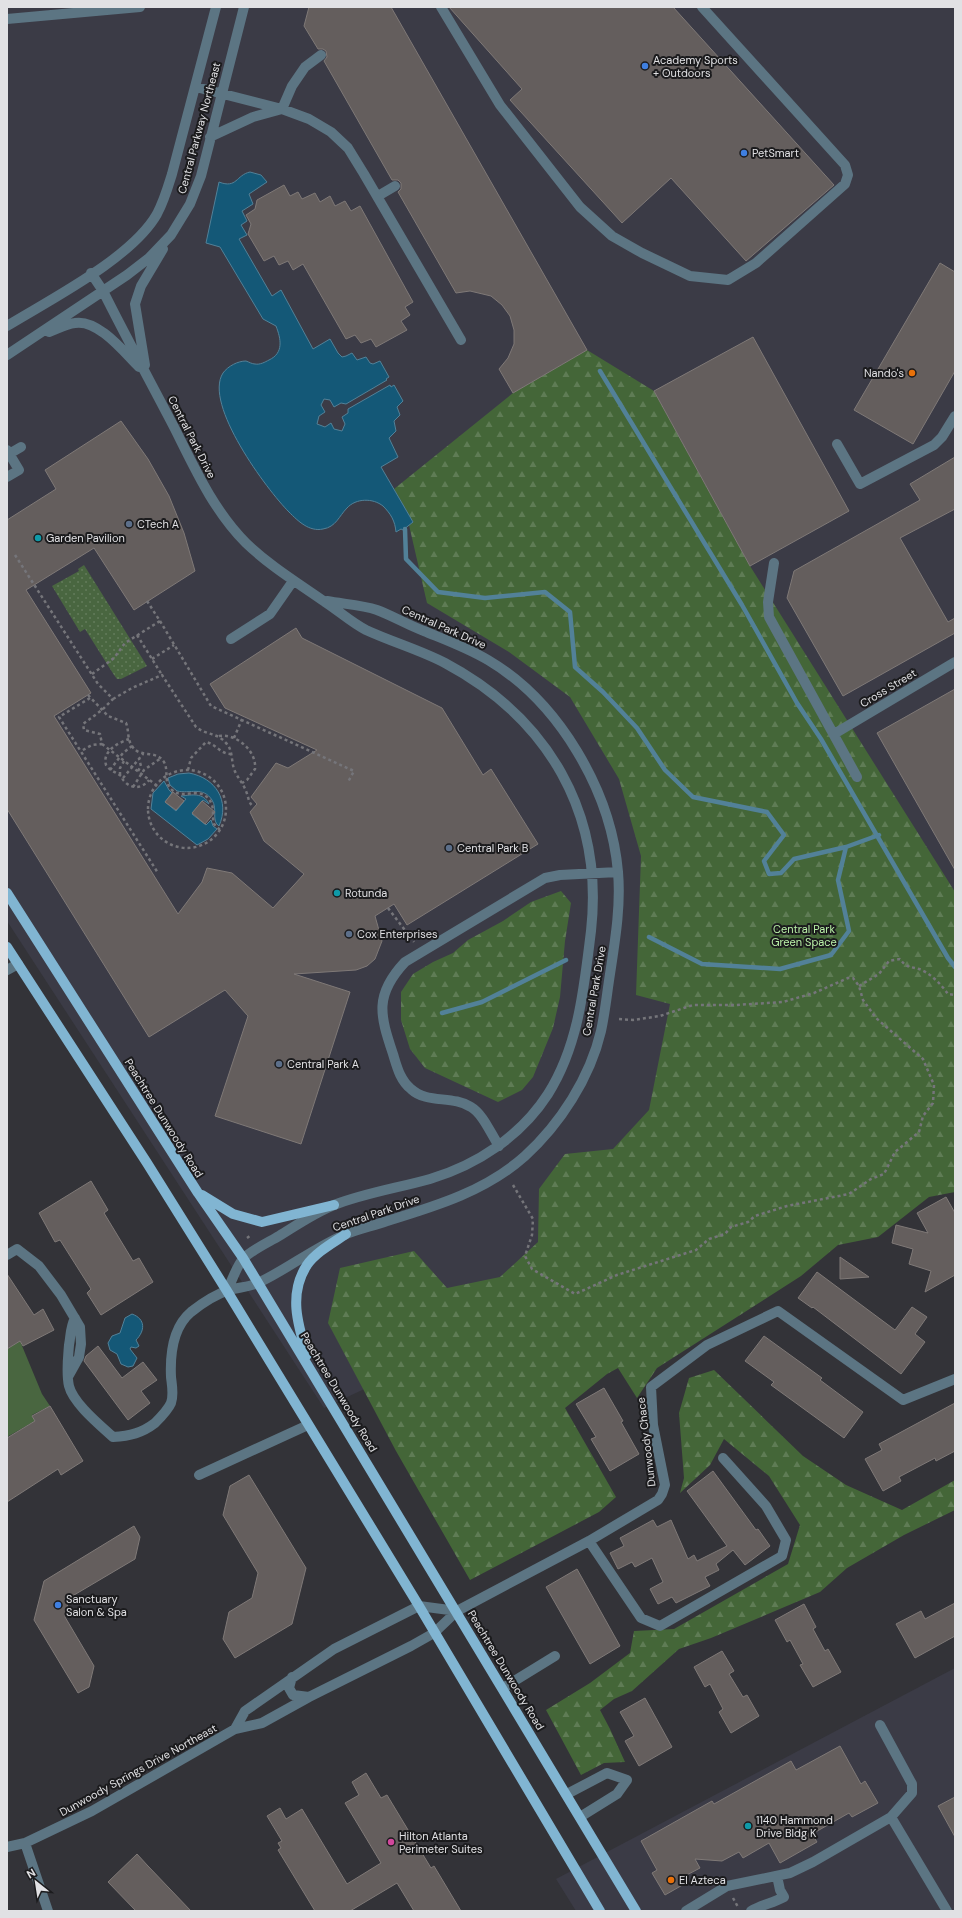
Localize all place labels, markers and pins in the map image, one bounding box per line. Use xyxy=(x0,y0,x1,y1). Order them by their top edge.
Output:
place label: Academy Sports + Outdoors xyxy=(653,53,738,80)
marker: Academy Sports + Outdoors xyxy=(640,61,650,71)
place label: PetSmart xyxy=(752,146,799,160)
marker: PetSmart xyxy=(739,148,749,158)
place label: Nando's xyxy=(864,366,904,380)
marker: Nando's xyxy=(907,368,917,378)
place label: CTech A xyxy=(137,517,179,531)
marker: CTech A xyxy=(124,519,134,529)
place label: Garden Pavilion xyxy=(46,531,125,545)
marker: Garden Pavilion xyxy=(33,533,43,543)
place label: Central Park B xyxy=(457,841,529,855)
marker: Central Park B xyxy=(444,843,454,853)
place label: Rotunda xyxy=(345,886,387,900)
marker: Rotunda xyxy=(332,888,342,898)
place label: Cox Enterprises xyxy=(357,927,437,941)
marker: Cox Enterprises xyxy=(344,929,354,939)
place label: Central Park A xyxy=(287,1057,359,1071)
marker: Central Park A xyxy=(274,1059,284,1069)
place label: Sanctuary Salon & Spa xyxy=(66,1592,127,1619)
marker: Sanctuary Salon & Spa xyxy=(53,1600,63,1610)
place label: 1140 Hammond Drive Bldg K xyxy=(756,1813,833,1840)
marker: 1140 Hammond Drive Bldg K xyxy=(743,1821,753,1831)
place label: Hilton Atlanta Perimeter Suites xyxy=(399,1829,483,1856)
marker: Hilton Atlanta Perimeter Suites xyxy=(386,1837,396,1847)
place label: El Azteca xyxy=(679,1873,726,1887)
marker: El Azteca xyxy=(666,1875,676,1885)

